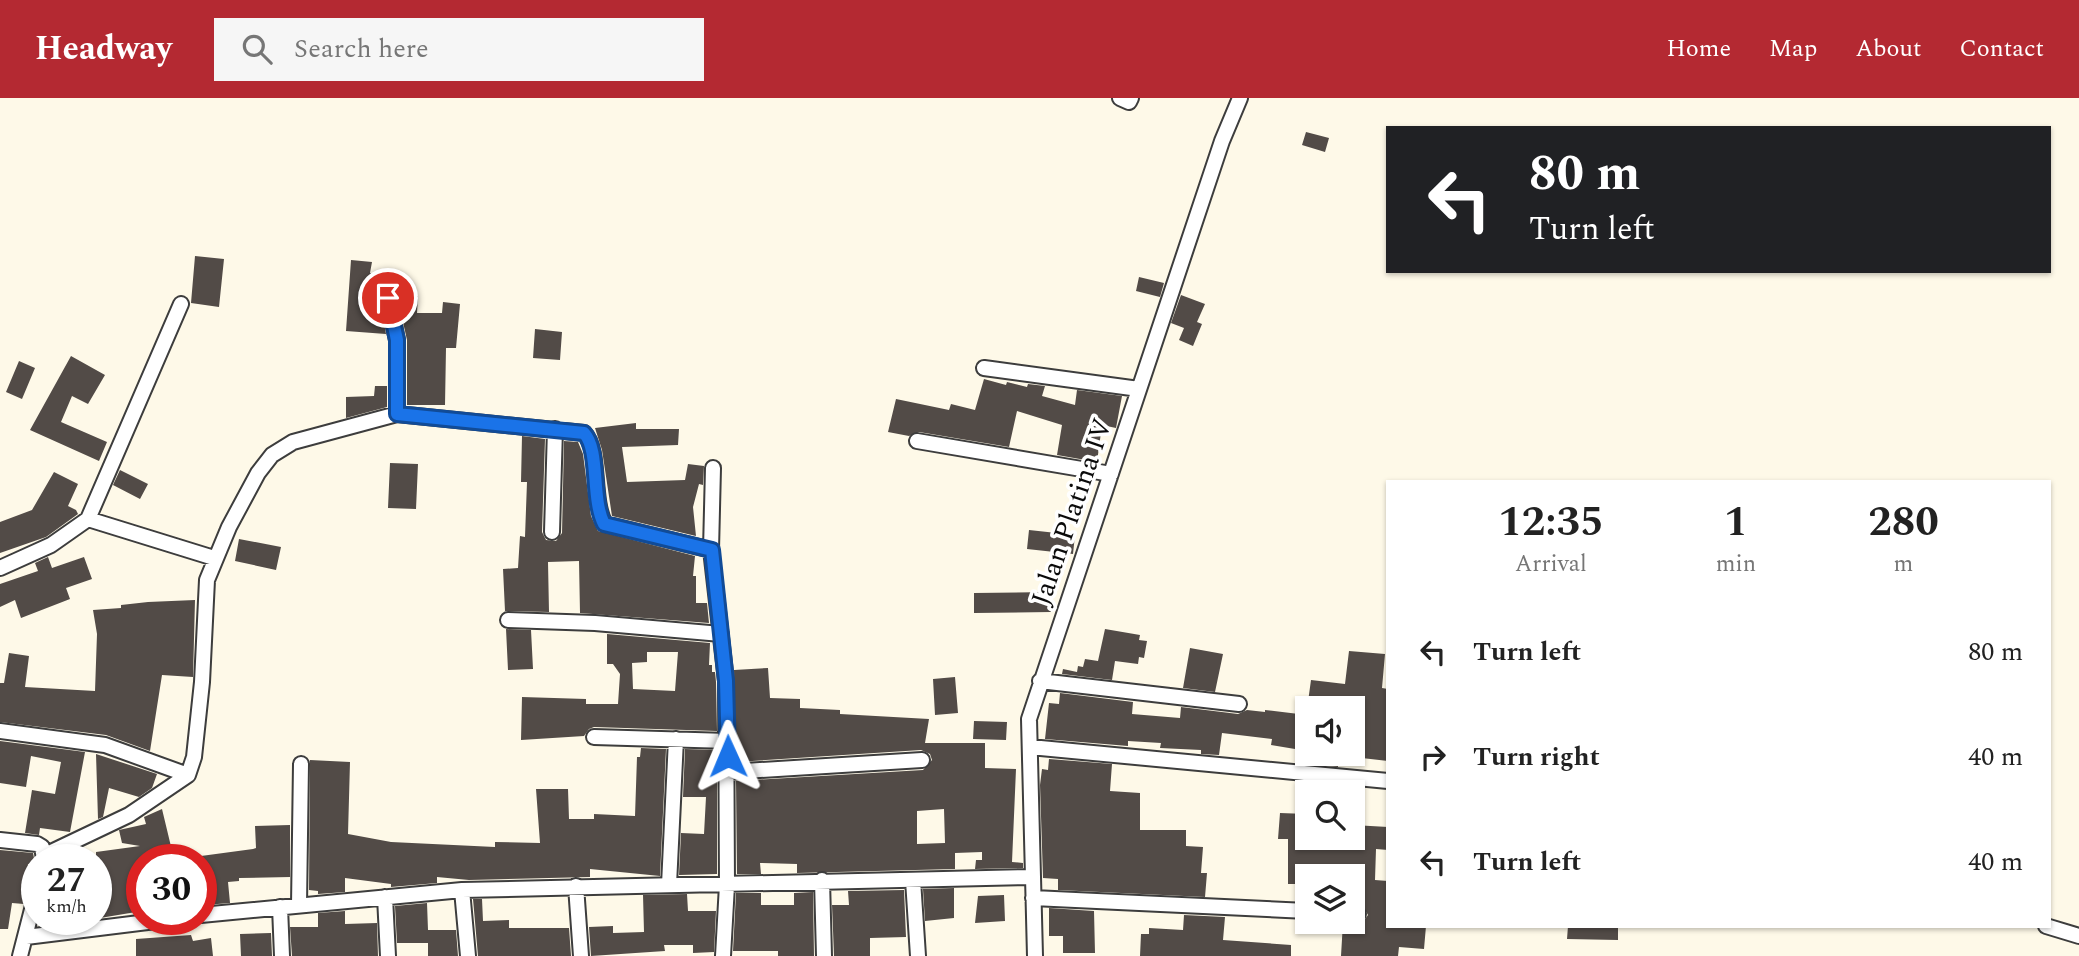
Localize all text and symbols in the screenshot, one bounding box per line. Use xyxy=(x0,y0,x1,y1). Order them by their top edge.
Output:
search box xyxy=(214,18,704,81)
text: Headway xyxy=(35,24,172,74)
text: Search here xyxy=(294,29,429,69)
icon: search xyxy=(238,30,276,68)
text: Home xyxy=(1666,31,1731,67)
text: Map xyxy=(1769,31,1817,67)
text: About xyxy=(1855,31,1921,67)
text: Contact xyxy=(1959,31,2044,67)
text: 80 m xyxy=(1529,137,1640,212)
icon: left xyxy=(1414,154,1505,245)
text: Turn left xyxy=(1529,205,1655,254)
pin xyxy=(358,268,418,328)
icon: arrive xyxy=(369,279,407,317)
street label: Jalan Platina IV xyxy=(1020,412,1124,612)
text: 12:35 xyxy=(1498,491,1604,554)
text: 1 xyxy=(1724,491,1748,554)
text: 280 xyxy=(1868,491,1939,554)
text: Arrival xyxy=(1515,547,1587,582)
text: min xyxy=(1716,547,1756,582)
text: m xyxy=(1894,547,1913,582)
text: Turn left xyxy=(1473,632,1581,672)
text: 80 m xyxy=(1968,632,2023,672)
icon: left xyxy=(1414,633,1452,671)
map controls xyxy=(1295,696,1365,934)
button: sound xyxy=(1295,696,1365,766)
position arrow xyxy=(691,719,765,793)
text: Turn right xyxy=(1473,737,1600,777)
text: 40 m xyxy=(1968,737,2023,777)
icon: right xyxy=(1414,738,1452,776)
button: search xyxy=(1295,780,1365,850)
text: Turn left xyxy=(1473,842,1581,882)
text: 40 m xyxy=(1968,842,2023,882)
icon: left xyxy=(1414,843,1452,881)
speed limit sign: 30 xyxy=(126,844,217,935)
text: 27 xyxy=(47,854,86,907)
button: layers xyxy=(1295,864,1365,934)
text: km/h xyxy=(46,893,87,920)

